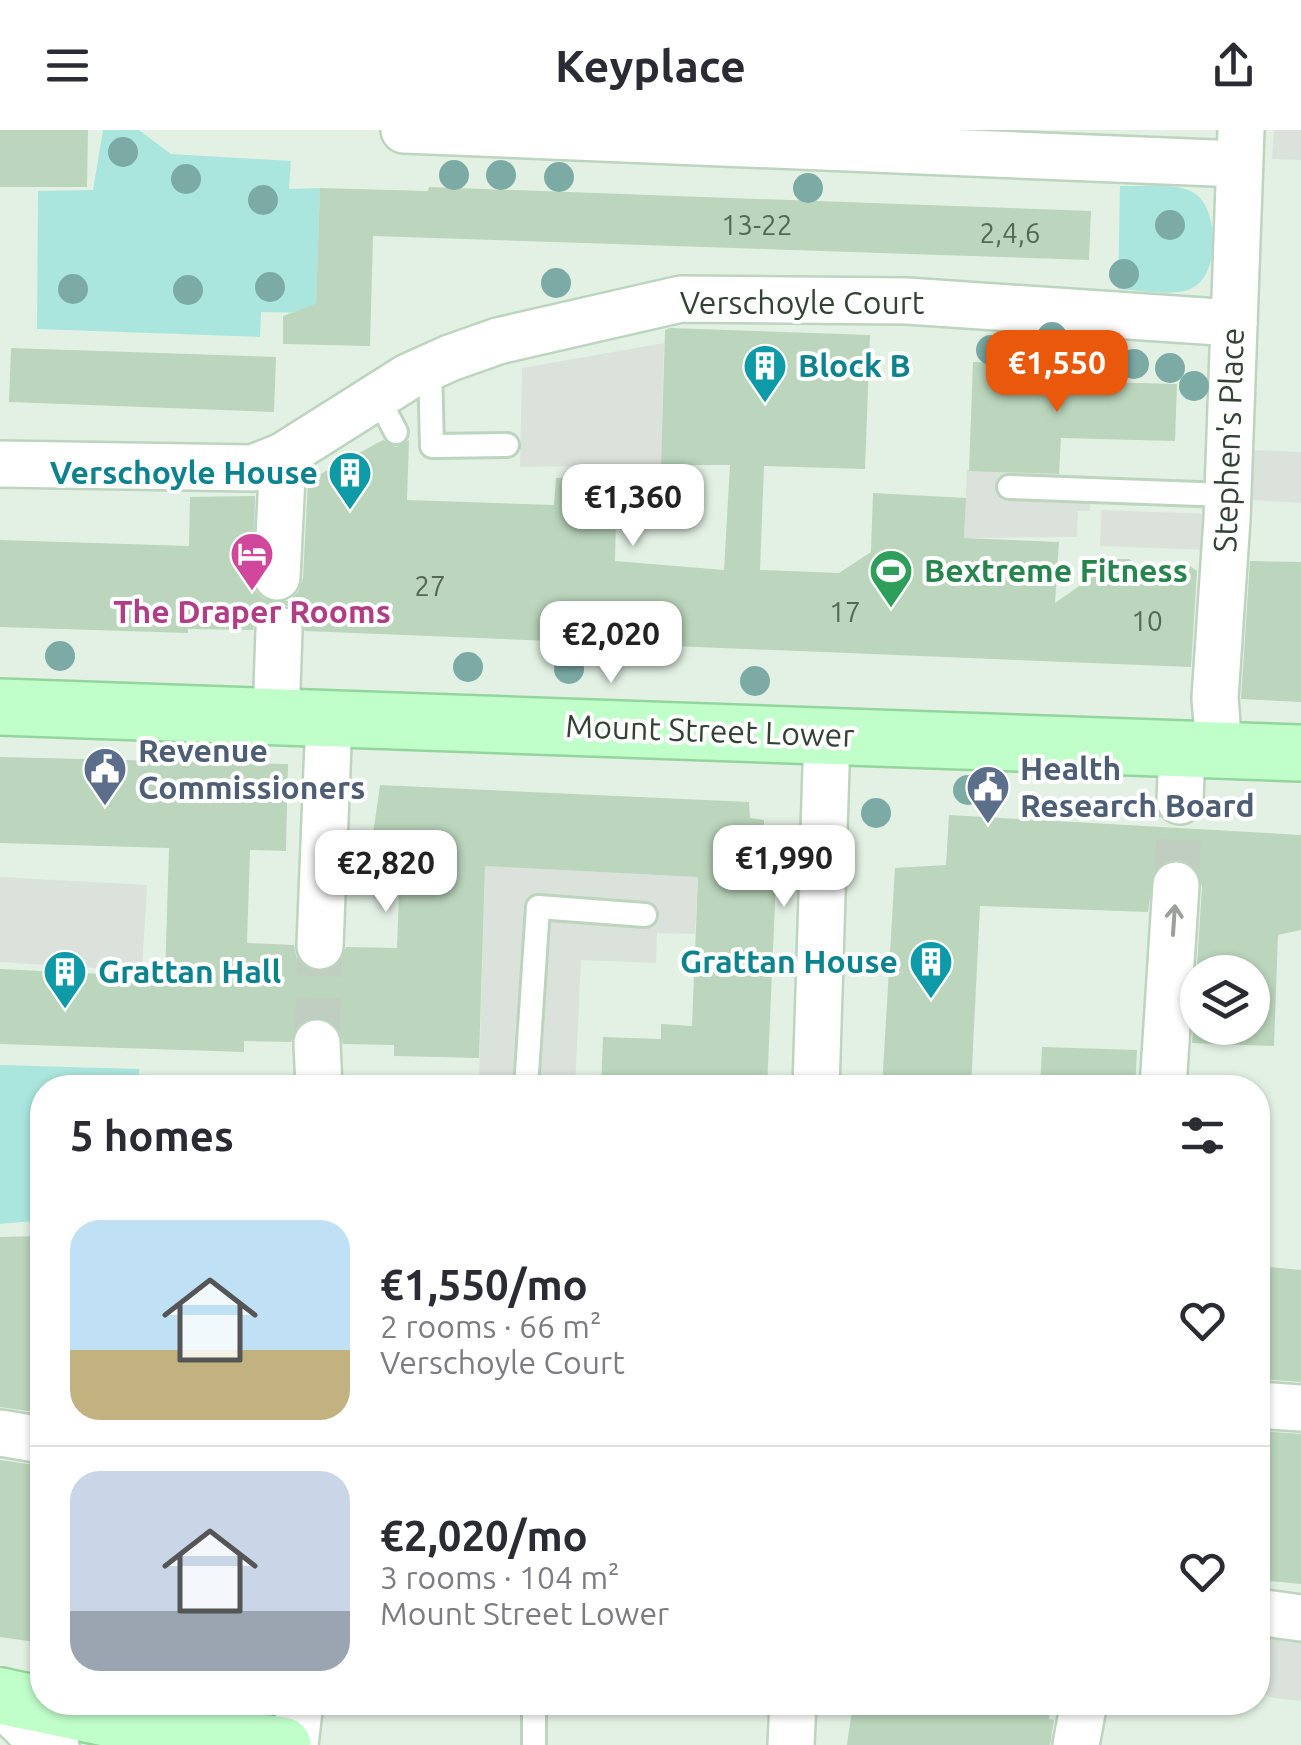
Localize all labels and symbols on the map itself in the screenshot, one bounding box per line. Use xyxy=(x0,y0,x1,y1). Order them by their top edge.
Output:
house number: 13-22 xyxy=(721,209,793,240)
house number: 2,4,6 xyxy=(979,217,1041,248)
street label: Verschoyle Court xyxy=(680,284,925,320)
street label: Stephen's Place xyxy=(1206,327,1250,553)
pin: €1,550 xyxy=(976,330,1138,415)
building icon: Block B xyxy=(742,343,788,404)
place label: Block B xyxy=(798,347,911,383)
building icon: Verschoyle House xyxy=(327,450,373,511)
place label: Verschoyle House xyxy=(50,454,318,490)
pin: €1,360 xyxy=(552,464,714,549)
hotel icon: The Draper Rooms xyxy=(229,531,275,592)
sports icon: Bextreme Fitness xyxy=(868,548,914,609)
place label: Bextreme Fitness xyxy=(924,552,1188,588)
house number: 27 xyxy=(414,570,446,601)
place label: The Draper Rooms xyxy=(113,593,391,629)
house number: 17 xyxy=(829,596,861,627)
pin: €2,020 xyxy=(530,601,692,686)
house number: 10 xyxy=(1131,605,1163,636)
street label: Mount Street Lower xyxy=(565,707,855,753)
place label: Revenue Commissioners xyxy=(138,732,365,805)
public building icon: Revenue Commissioners xyxy=(82,746,128,807)
place label: Health Research Board xyxy=(1020,750,1255,823)
public building icon: Health Research Board xyxy=(965,764,1011,825)
pin: €1,990 xyxy=(703,825,865,910)
pin: €2,820 xyxy=(305,830,467,915)
one-way arrow xyxy=(1164,905,1183,937)
building icon: Grattan House xyxy=(908,939,954,1000)
place label: Grattan House xyxy=(680,943,898,979)
building icon: Grattan Hall xyxy=(42,949,88,1010)
place label: Grattan Hall xyxy=(98,953,281,989)

